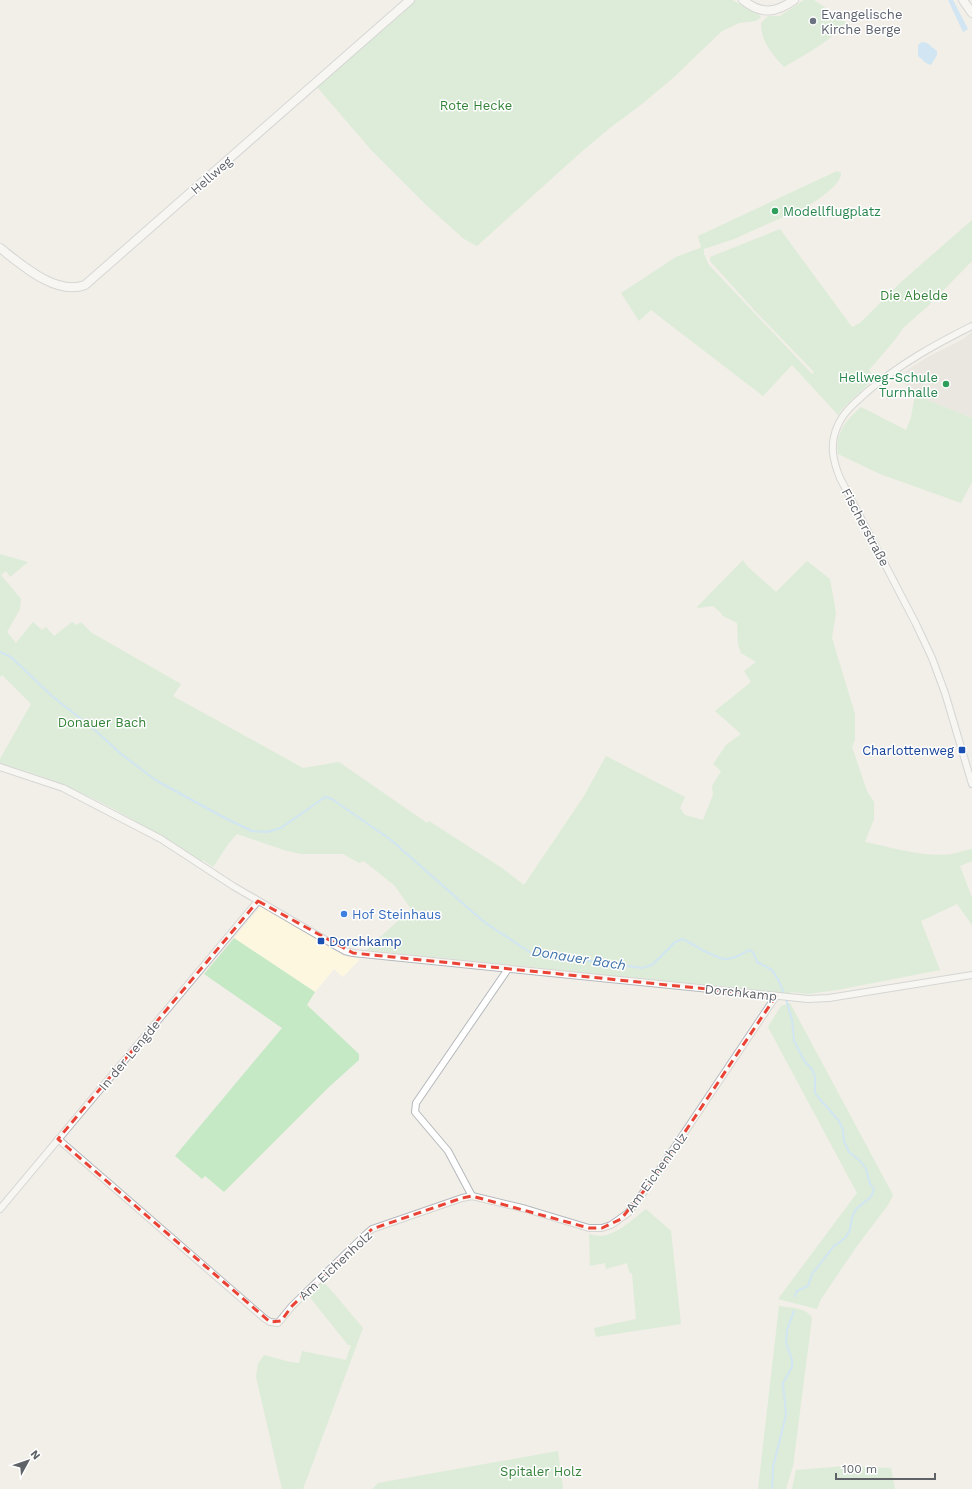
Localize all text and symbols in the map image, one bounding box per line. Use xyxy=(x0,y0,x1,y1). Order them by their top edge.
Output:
place label: Evangelische Kirche Berge xyxy=(821,7,902,37)
marker: Evangelische Kirche Berge xyxy=(808,16,818,26)
park label: Rote Hecke xyxy=(440,98,512,113)
street label: Hellweg xyxy=(188,153,235,197)
place label: Modellflugplatz xyxy=(783,204,881,219)
marker: Modellflugplatz xyxy=(770,206,780,216)
park label: Die Abelde xyxy=(880,288,948,303)
place label: Hellweg-Schule Turnhalle xyxy=(839,370,938,400)
marker: Hellweg-Schule Turnhalle xyxy=(941,379,951,389)
street label: Fischerstraße xyxy=(839,486,892,569)
park label: Donauer Bach xyxy=(58,715,146,730)
place label: Charlottenweg xyxy=(862,743,954,758)
marker: Charlottenweg xyxy=(957,745,967,755)
place label: Hof Steinhaus xyxy=(352,907,441,922)
marker: Hof Steinhaus xyxy=(339,909,349,919)
place label: Dorchkamp xyxy=(329,934,402,949)
marker: Dorchkamp xyxy=(316,936,326,946)
water label: Donauer Bach xyxy=(531,943,627,973)
street label: Dorchkamp xyxy=(704,981,778,1004)
street label: In der Lengde xyxy=(96,1017,163,1093)
street label: Am Eichenholz xyxy=(622,1129,690,1215)
street label: Am Eichenholz xyxy=(296,1228,375,1303)
north arrow xyxy=(8,1441,48,1481)
text: N xyxy=(28,1448,43,1462)
scale bar xyxy=(836,1455,935,1481)
text: 100 m xyxy=(842,1462,877,1476)
park label: Spitaler Holz xyxy=(500,1464,582,1479)

